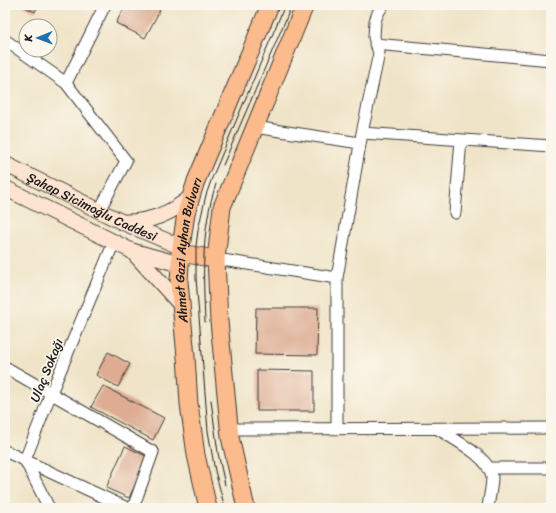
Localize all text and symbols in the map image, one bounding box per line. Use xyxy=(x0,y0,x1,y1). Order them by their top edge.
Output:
north arrow xyxy=(18,18,58,58)
text: K xyxy=(19,33,38,43)
street label: Şahap Sicimoğlu Caddesi xyxy=(23,166,161,248)
street label: Ahmet Gazi Ayhan Bulvarı xyxy=(168,173,209,325)
street label: Ulaç Sokağı xyxy=(23,334,70,406)

